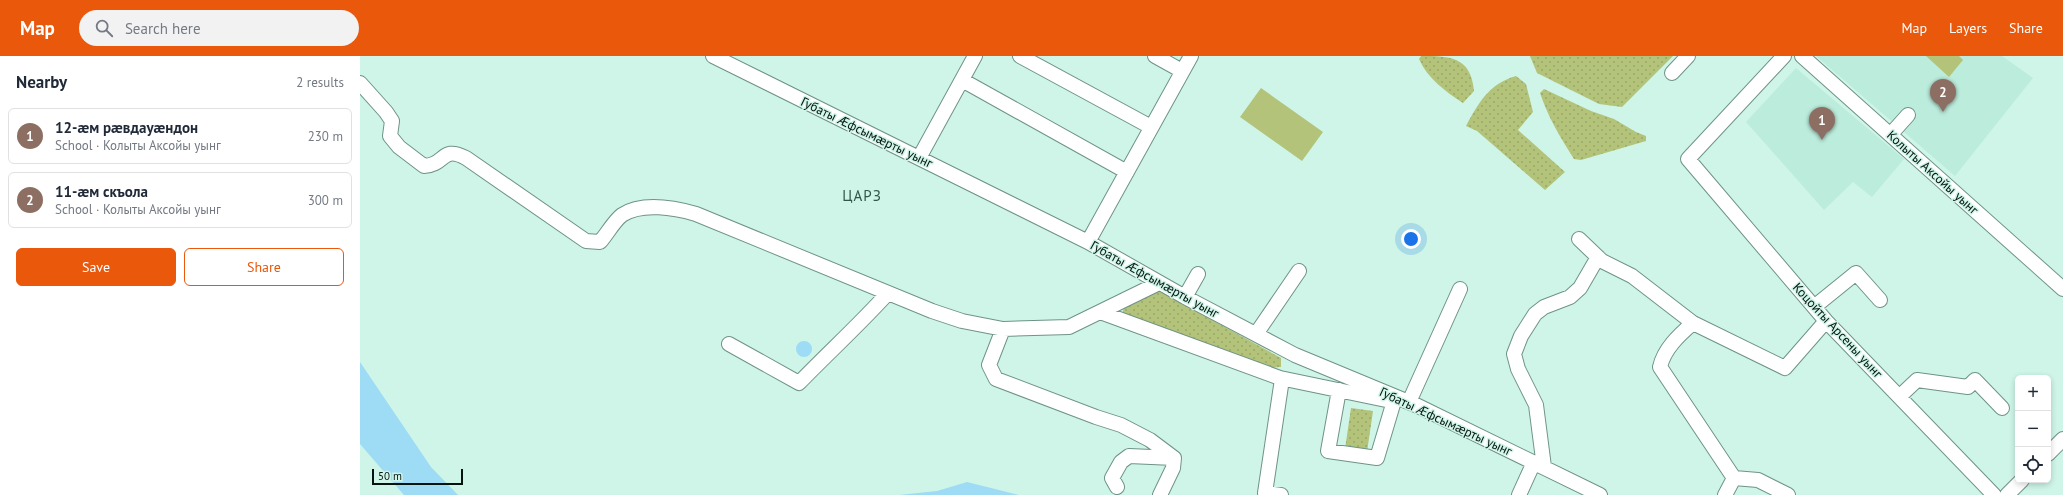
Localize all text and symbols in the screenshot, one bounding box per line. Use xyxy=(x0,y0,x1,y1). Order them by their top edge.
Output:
search box xyxy=(79,10,359,46)
text: Map xyxy=(20,16,55,40)
icon: search xyxy=(93,17,115,39)
text: Search here xyxy=(125,19,201,38)
text: Map xyxy=(1901,19,1927,37)
text: Layers xyxy=(1949,19,1987,37)
text: Share xyxy=(2009,19,2043,37)
text: Nearby xyxy=(16,71,67,93)
text: 2 results xyxy=(296,74,344,91)
pin: 2 xyxy=(1930,79,1956,112)
street label: Губаты Æфсымæрты уынг xyxy=(798,93,936,172)
pin: 1 xyxy=(1809,107,1835,140)
text: 12-æм рӕвдауӕндон xyxy=(55,118,198,137)
street label: Колыты Аксойы уынг xyxy=(1883,127,1982,218)
text: 1 xyxy=(26,128,34,145)
text: 230 m xyxy=(308,128,343,145)
text: School · Колыты Аксойы уынг xyxy=(55,137,221,154)
text: 11-æм скъола xyxy=(55,182,148,201)
district label: ЦАРЗ xyxy=(842,186,882,205)
text: 2 xyxy=(26,192,34,209)
text: 300 m xyxy=(308,192,343,209)
text: School · Колыты Аксойы уынг xyxy=(55,201,221,218)
your location xyxy=(1401,229,1421,249)
street label: Губаты Æфсымæрты уынг xyxy=(1087,237,1222,322)
button: Save xyxy=(16,248,176,286)
button: Share xyxy=(184,248,344,286)
street label: Коцойты Арсены уынг xyxy=(1789,279,1886,382)
map controls xyxy=(2015,375,2051,483)
button: + xyxy=(2015,375,2051,411)
street label: Губаты Æфсымæрты уынг xyxy=(1377,383,1515,460)
button: − xyxy=(2015,411,2051,447)
button: locate xyxy=(2015,447,2051,483)
scale bar xyxy=(372,467,463,486)
text: 50 m xyxy=(378,469,402,483)

